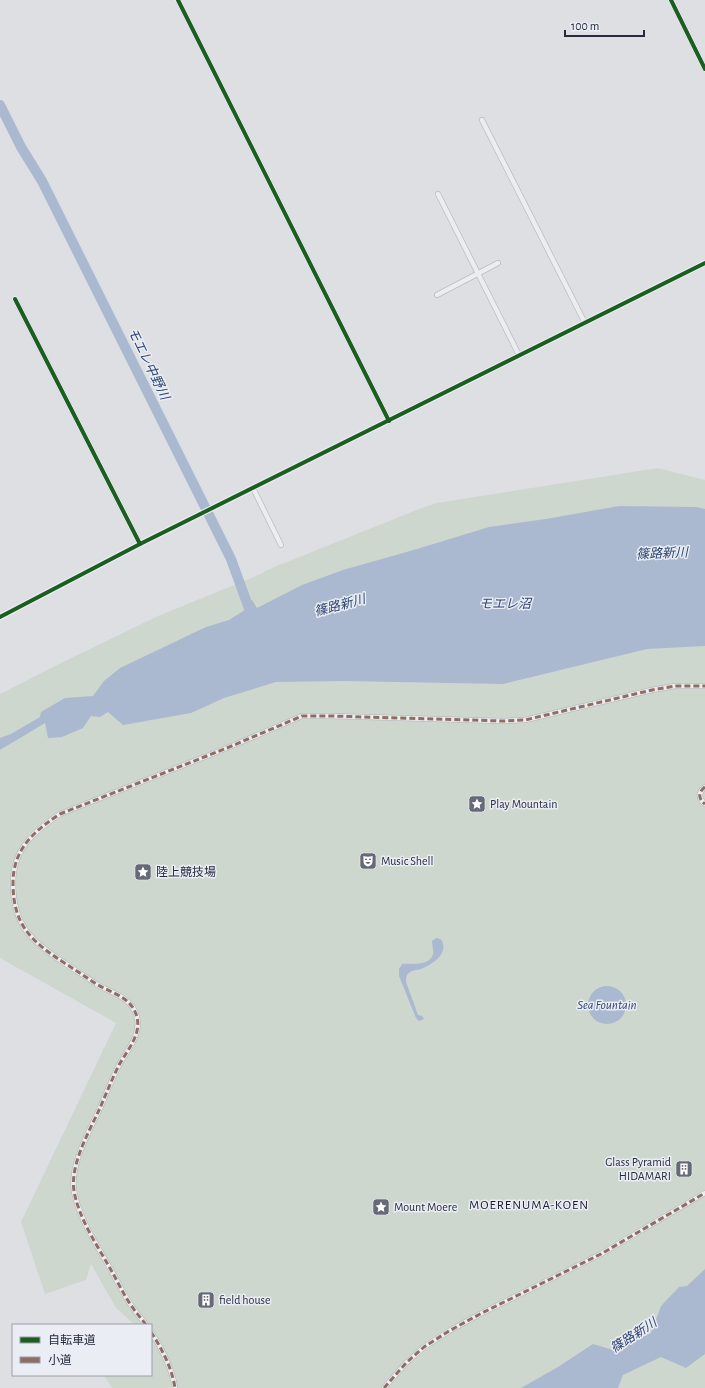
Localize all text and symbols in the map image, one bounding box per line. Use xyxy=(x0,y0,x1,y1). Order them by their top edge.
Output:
scale bar xyxy=(565,12,644,38)
text: 100 m xyxy=(571,20,599,32)
water label: モエレ中野川 xyxy=(125,326,173,404)
water label: 篠路新川 xyxy=(636,546,690,561)
water label: 篠路新川 xyxy=(313,592,369,619)
water label: モエレ沼 xyxy=(479,597,533,611)
place icon: Play Mountain xyxy=(467,794,487,814)
place label: Play Mountain xyxy=(490,798,557,811)
theatre icon: Music Shell xyxy=(358,851,378,871)
place label: Music Shell xyxy=(381,855,434,867)
place icon: 陸上競技場 xyxy=(133,862,153,882)
place label: 陸上競技場 xyxy=(156,865,216,878)
water label: Sea Fountain xyxy=(577,999,637,1012)
place label: Glass Pyramid HIDAMARI xyxy=(605,1156,671,1182)
building icon: Glass Pyramid HIDAMARI xyxy=(674,1159,694,1179)
place icon: Mount Moere xyxy=(371,1197,391,1217)
district label: MOERENUMA-KOEN xyxy=(469,1199,589,1212)
place label: Mount Moere xyxy=(394,1201,457,1213)
building icon: field house xyxy=(196,1290,216,1310)
place label: field house xyxy=(219,1294,271,1306)
water label: 篠路新川 xyxy=(608,1314,661,1356)
legend xyxy=(12,1324,152,1376)
text: 自転車道 xyxy=(48,1333,96,1346)
text: 小道 xyxy=(48,1353,72,1366)

